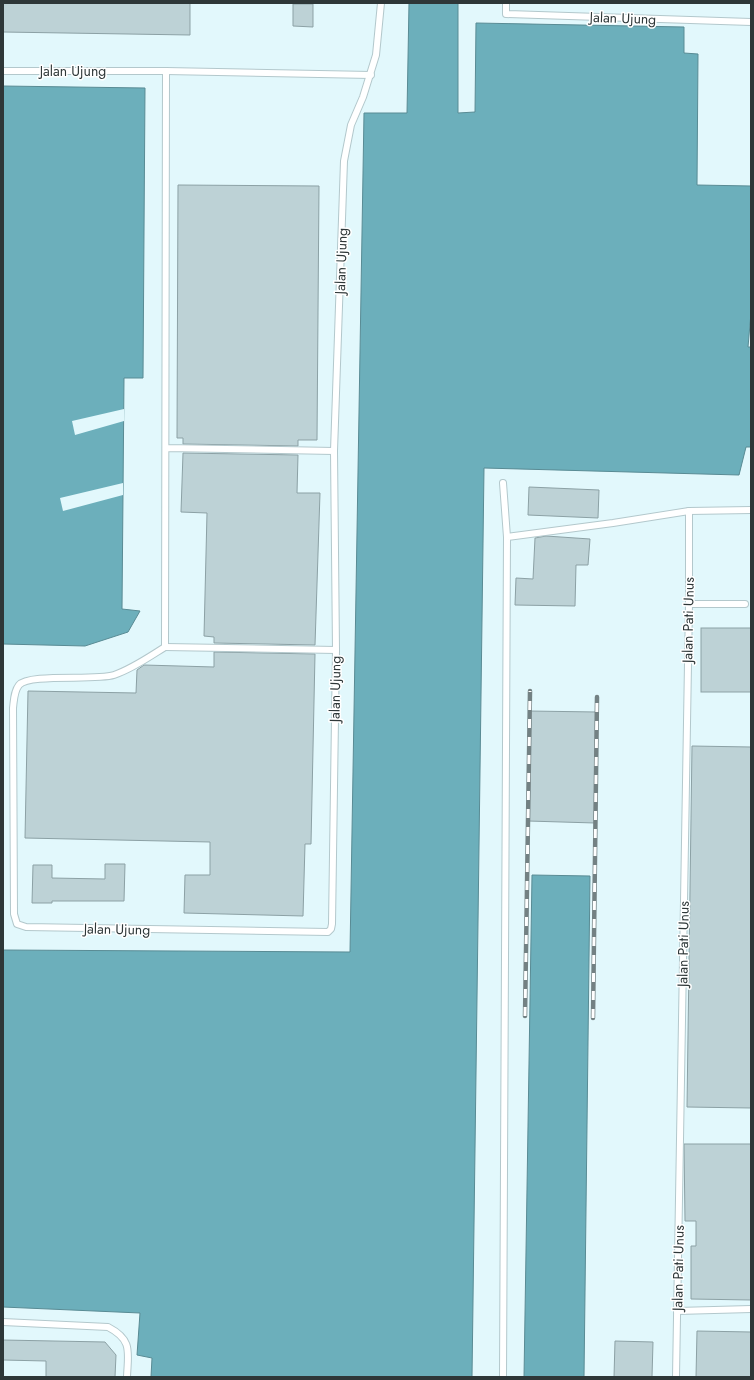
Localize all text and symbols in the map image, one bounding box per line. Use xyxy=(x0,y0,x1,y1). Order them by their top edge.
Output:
street label: Jalan Ujung xyxy=(587,7,657,29)
street label: Jalan Ujung xyxy=(38,61,106,81)
street label: Jalan Ujung xyxy=(330,227,352,297)
street label: Jalan Pati Unus xyxy=(677,577,699,665)
street label: Jalan Ujung xyxy=(324,656,346,724)
street label: Jalan Pati Unus xyxy=(672,901,694,989)
street label: Jalan Ujung xyxy=(82,918,150,940)
street label: Jalan Pati Unus xyxy=(667,1225,689,1313)

